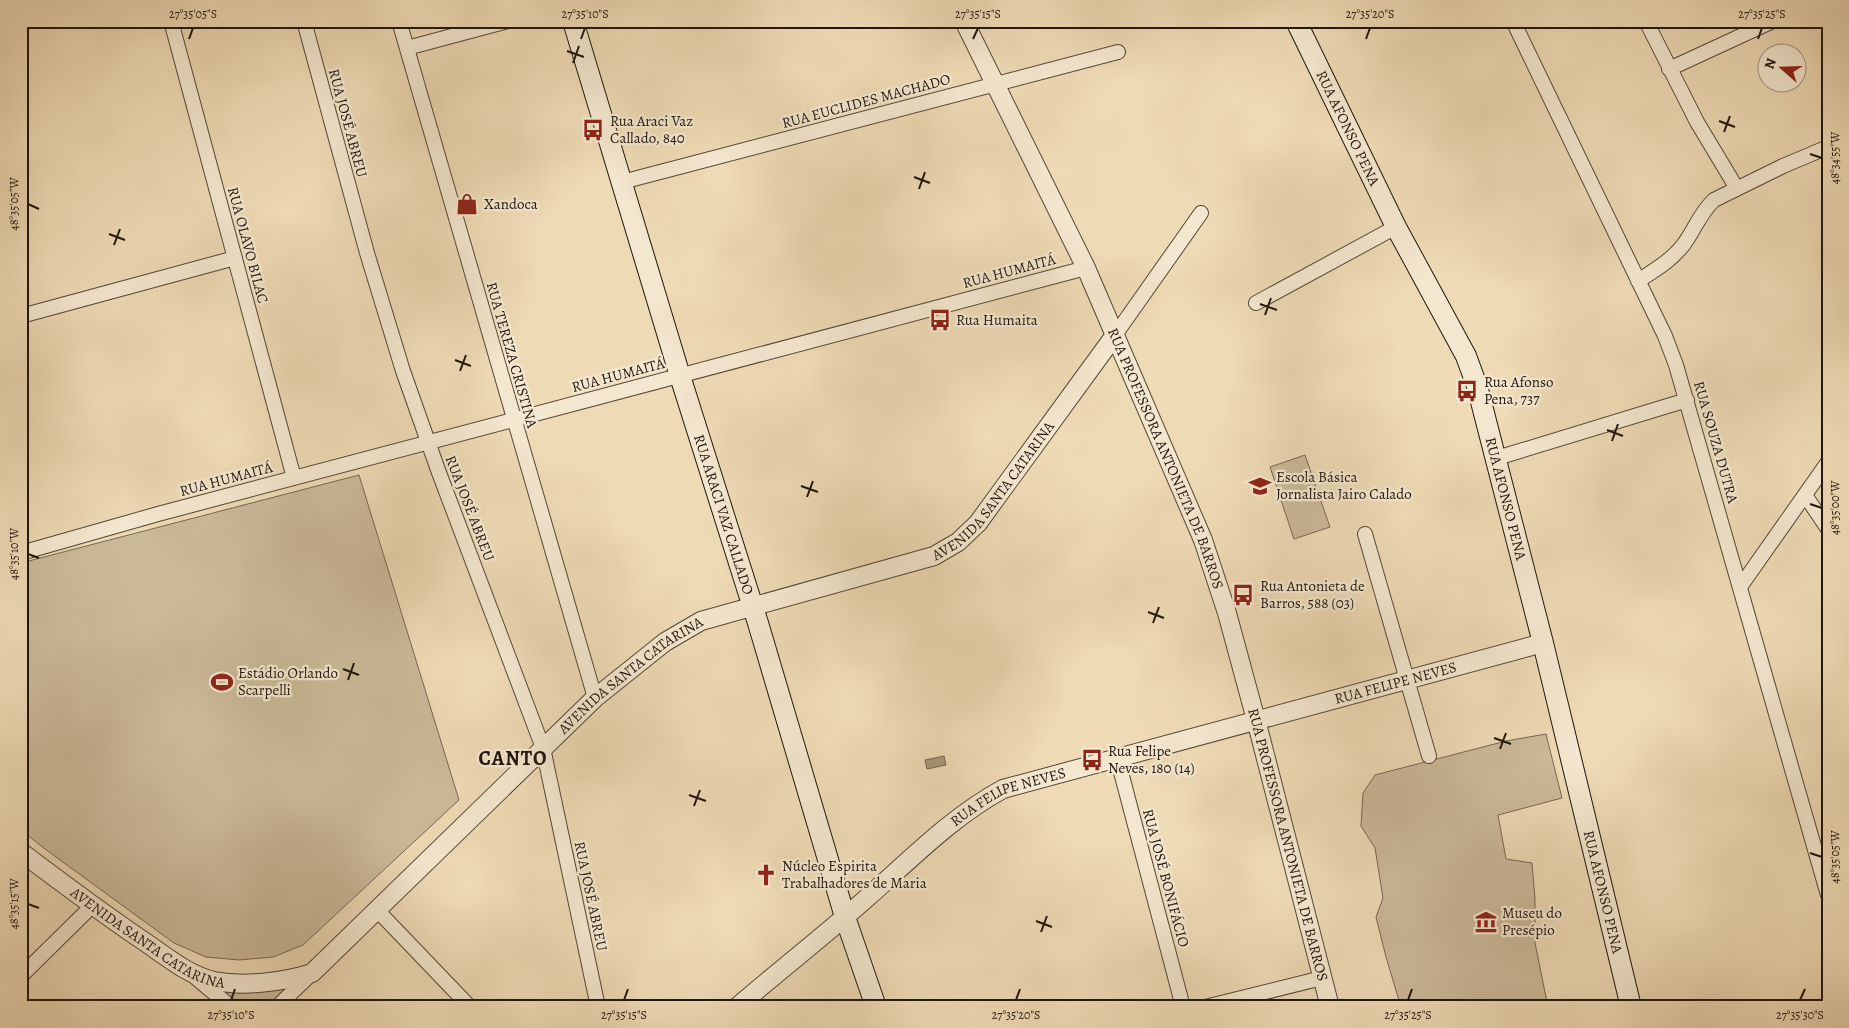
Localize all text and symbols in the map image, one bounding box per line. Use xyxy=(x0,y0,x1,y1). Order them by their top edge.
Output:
text: 27°35'05"S xyxy=(169,6,217,22)
text: 27°35'10"S xyxy=(561,6,609,22)
text: 27°35'15"S xyxy=(955,6,1001,22)
text: 27°35'20"S xyxy=(1346,6,1394,22)
text: 27°35'25"S xyxy=(1738,6,1786,22)
north arrow xyxy=(1756,42,1806,92)
text: N xyxy=(1760,56,1781,72)
street label: RUA JOSÉ ABREU xyxy=(324,66,372,180)
street label: RUA AFONSO PENA xyxy=(1311,67,1385,189)
street label: RUA EUCLIDES MACHADO xyxy=(780,69,952,133)
place label: Rua Araci Vaz Callado, 840 xyxy=(610,111,693,148)
bus stop icon: Rua Araci Vaz Callado, 840 xyxy=(580,117,606,143)
text: 48°34'55"W xyxy=(1827,131,1843,184)
text: 48°35'05"W xyxy=(6,176,22,231)
street label: RUA OLAVO BILAC xyxy=(223,185,273,305)
shop icon: Xandoca xyxy=(454,191,480,217)
place label: Xandoca xyxy=(484,194,538,214)
street label: RUA HUMAITÁ xyxy=(960,249,1058,293)
street label: RUA TEREZA CRISTINA xyxy=(482,280,542,431)
bus stop icon: Rua Humaita xyxy=(927,307,953,333)
place label: Rua Humaita xyxy=(956,310,1038,330)
street label: RUA PROFESSORA ANTONIETA DE BARROS xyxy=(1103,325,1228,592)
street label: RUA HUMAITÁ xyxy=(569,353,667,397)
place label: Rua Afonso Pena, 737 xyxy=(1484,372,1553,409)
bus stop icon: Rua Afonso Pena, 737 xyxy=(1454,378,1480,404)
street label: RUA SOUZA DUTRA xyxy=(1689,379,1743,506)
street label: AVENIDA SANTA CATARINA xyxy=(927,417,1059,566)
street label: RUA ARACI VAZ CALLADO xyxy=(689,432,758,597)
street label: RUA AFONSO PENA xyxy=(1481,435,1531,562)
street label: RUA JOSÉ ABREU xyxy=(441,452,499,564)
street label: RUA HUMAITÁ xyxy=(177,457,275,501)
place label: Escola Básica Jornalista Jairo Calado xyxy=(1276,467,1412,504)
school or university icon: Escola Básica Jornalista Jairo Calado xyxy=(1247,473,1273,499)
text: 48°35'00"W xyxy=(1827,480,1843,535)
text: 48°35'10"W xyxy=(6,527,22,580)
place label: Rua Antonieta de Barros, 588 (03) xyxy=(1260,576,1365,613)
bus stop icon: Rua Antonieta de Barros, 588 (03) xyxy=(1230,582,1256,608)
street label: AVENIDA SANTA CATARINA xyxy=(553,612,707,739)
street label: RUA FELIPE NEVES xyxy=(1332,657,1459,709)
place label: Estádio Orlando Scarpelli xyxy=(238,663,338,700)
sports icon: Estádio Orlando Scarpelli xyxy=(209,669,235,695)
street label: RUA PROFESSORA ANTONIETA DE BARROS xyxy=(1243,706,1333,983)
place label: Rua Felipe Neves, 180 (14) xyxy=(1108,741,1195,778)
district label: CANTO xyxy=(479,745,547,772)
bus stop icon: Rua Felipe Neves, 180 (14) xyxy=(1079,747,1105,773)
street label: RUA FELIPE NEVES xyxy=(946,763,1068,831)
street label: RUA JOSÉ BONIFÁCIO xyxy=(1138,807,1194,949)
street label: RUA AFONSO PENA xyxy=(1579,828,1628,956)
text: 48°35'05"W xyxy=(1827,829,1843,884)
street label: RUA JOSÉ ABREU xyxy=(570,839,612,953)
place label: Núcleo Espirita Trabalhadores de Maria xyxy=(782,856,927,893)
church icon: Núcleo Espirita Trabalhadores de Maria xyxy=(753,862,779,888)
text: 48°35'15"W xyxy=(6,878,22,930)
street label: AVENIDA SANTA CATARINA xyxy=(66,882,226,993)
place label: Museu do Presépio xyxy=(1502,903,1562,940)
museum icon: Museu do Presépio xyxy=(1473,909,1499,935)
text: 27°35'10"S xyxy=(207,1007,255,1023)
text: 27°35'15"S xyxy=(601,1007,647,1023)
text: 27°35'20"S xyxy=(992,1007,1040,1023)
text: 27°35'25"S xyxy=(1384,1007,1432,1023)
text: 27°35'30"S xyxy=(1776,1007,1824,1023)

